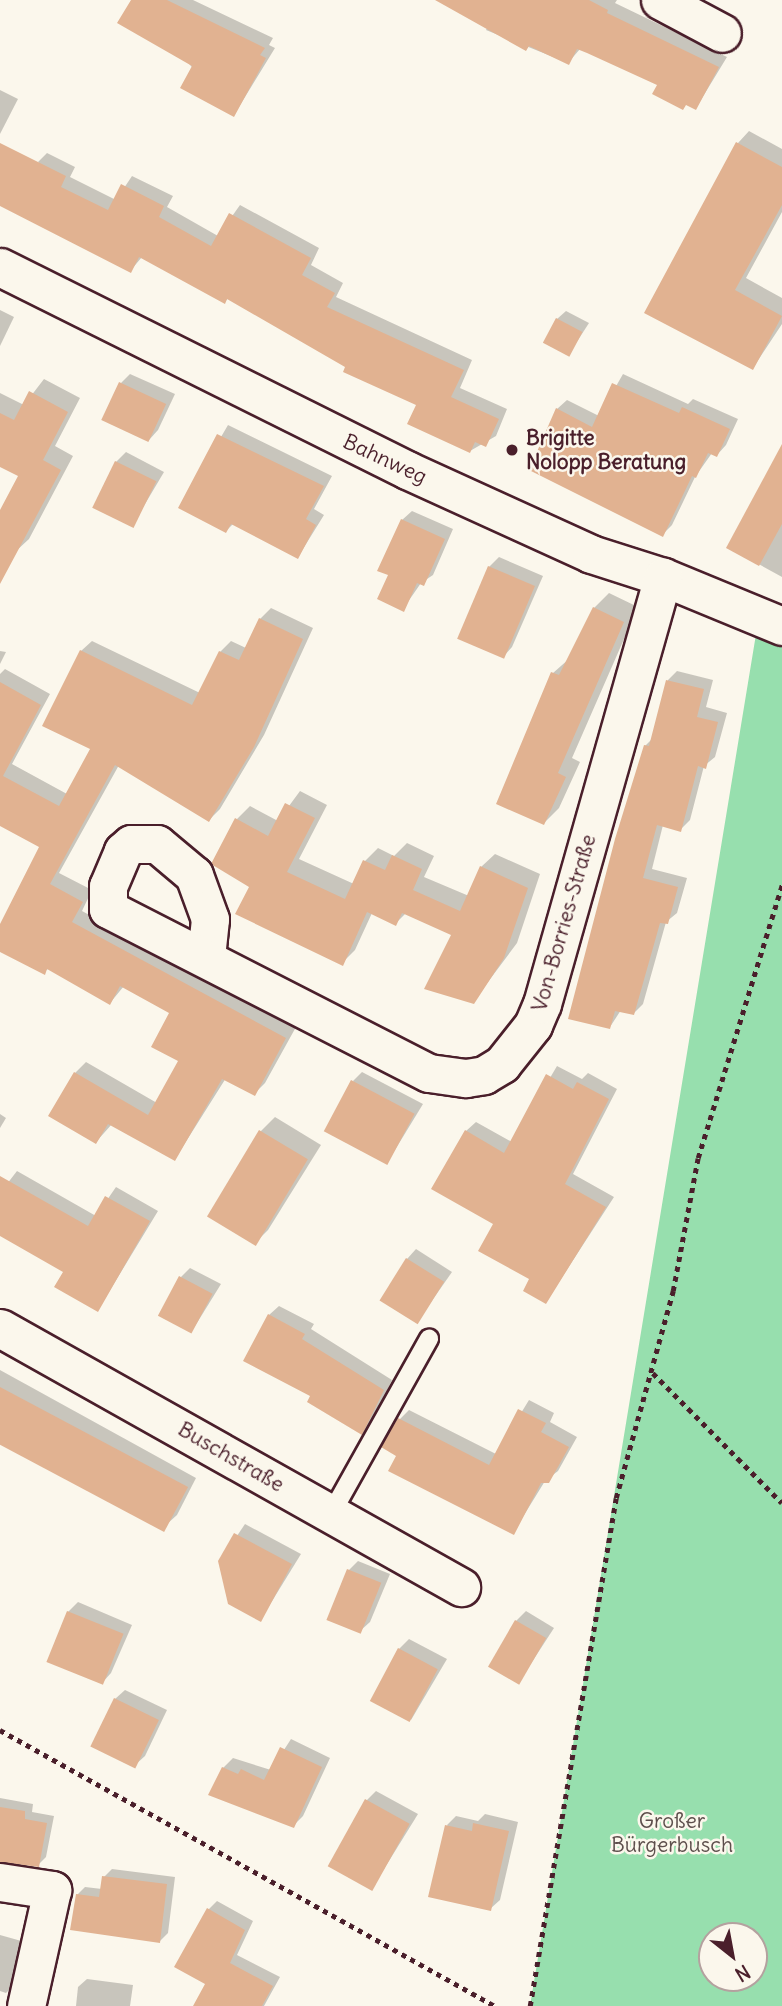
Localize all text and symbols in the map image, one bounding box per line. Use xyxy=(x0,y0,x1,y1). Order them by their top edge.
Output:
place label: Brigitte Nolopp Beratung xyxy=(526,425,686,475)
street label: Bahnweg xyxy=(339,429,431,489)
marker: Brigitte Nolopp Beratung xyxy=(504,442,520,458)
street label: Von-Borries-Straße xyxy=(527,832,601,1014)
street label: Buschstraße xyxy=(174,1417,288,1497)
park label: Großer Bürgerbusch xyxy=(611,1808,733,1858)
north arrow xyxy=(698,1922,768,1992)
text: N xyxy=(731,1960,755,1987)

